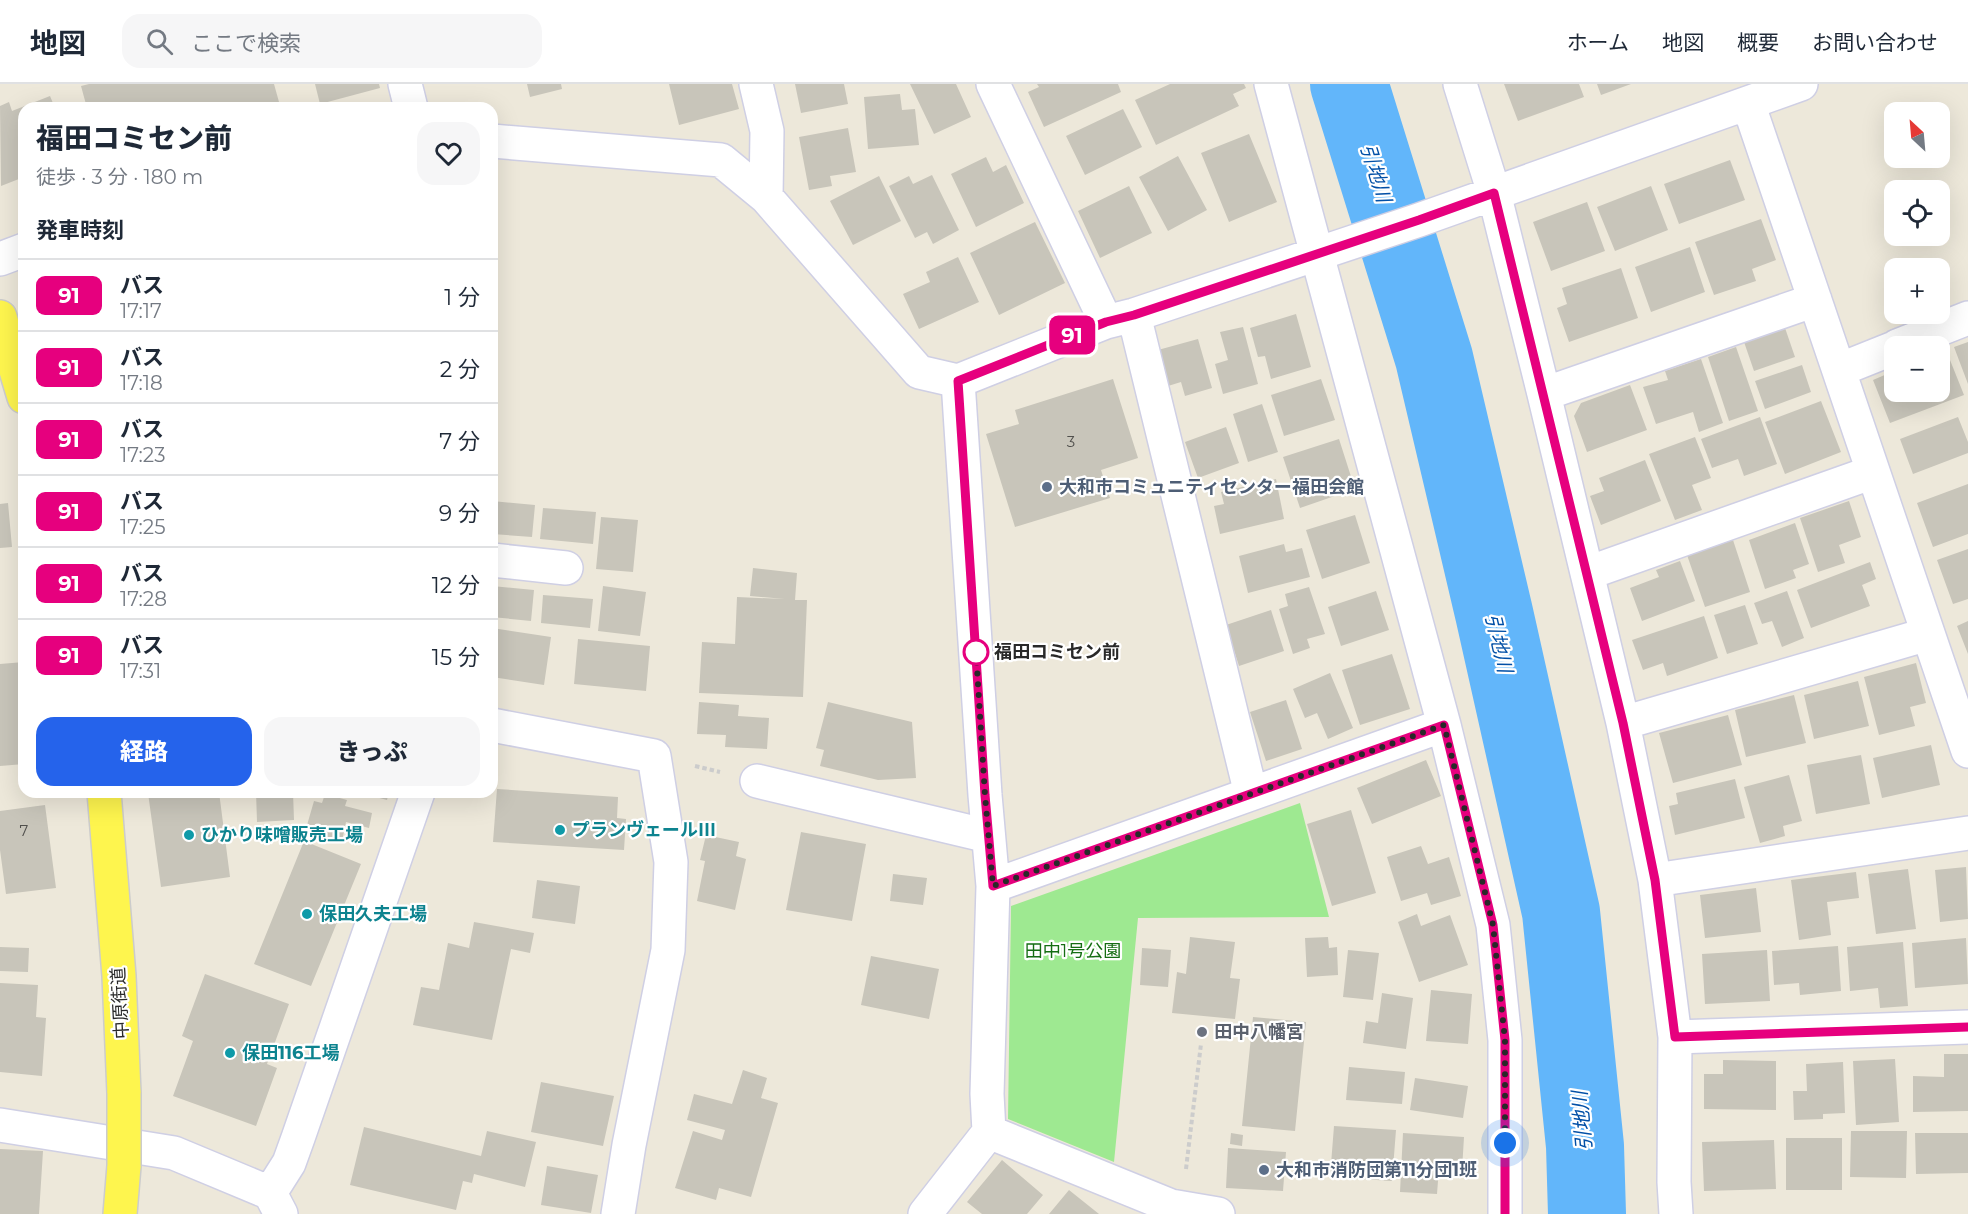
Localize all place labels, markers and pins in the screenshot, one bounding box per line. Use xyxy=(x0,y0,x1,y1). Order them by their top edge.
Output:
place label: 大和市コミュニティセンター福田会館 xyxy=(1059,476,1364,498)
marker: 大和市コミュニティセンター福田会館 xyxy=(1040,480,1054,494)
marker: 福田コミセン前 xyxy=(963,639,989,665)
place label: 福田コミセン前 xyxy=(994,641,1120,663)
place label: プランヴェールⅢ xyxy=(572,819,716,841)
marker: プランヴェールⅢ xyxy=(553,823,567,837)
place label: ひかり味噌販売工場 xyxy=(201,824,363,846)
marker: ひかり味噌販売工場 xyxy=(182,828,196,842)
place label: 保田久夫工場 xyxy=(319,903,427,925)
marker: 保田久夫工場 xyxy=(300,907,314,921)
place label: 田中八幡宮 xyxy=(1214,1021,1304,1043)
marker: 田中八幡宮 xyxy=(1195,1025,1209,1039)
place label: 保田116工場 xyxy=(242,1042,340,1064)
marker: 保田116工場 xyxy=(223,1046,237,1060)
place label: 大和市消防団第11分団1班 xyxy=(1276,1159,1477,1181)
marker: 大和市消防団第11分団1班 xyxy=(1257,1163,1271,1177)

